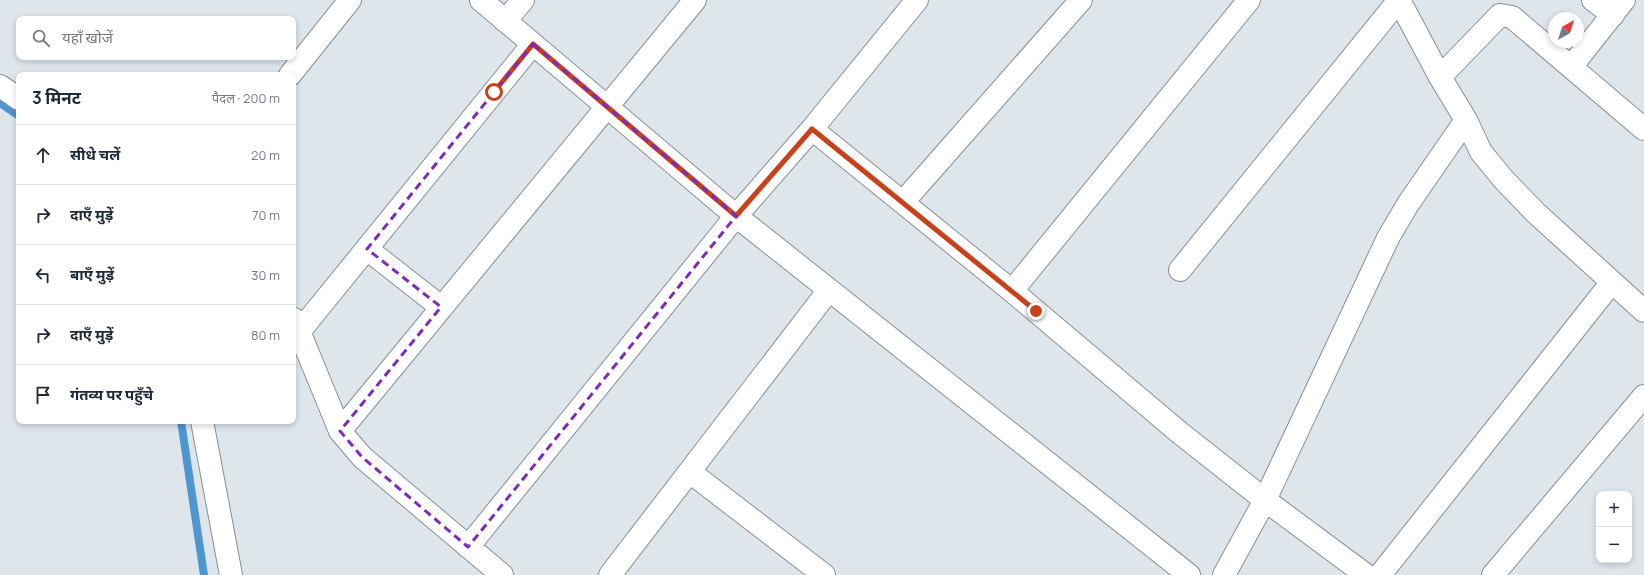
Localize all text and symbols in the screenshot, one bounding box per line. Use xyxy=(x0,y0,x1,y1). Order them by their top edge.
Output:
north arrow xyxy=(1548,12,1584,48)
search box xyxy=(16,16,296,60)
icon: search xyxy=(30,27,52,49)
text: यहाँ खोजें xyxy=(62,27,113,48)
route start xyxy=(485,83,503,101)
text: 3 मिनट xyxy=(32,86,81,109)
text: पैदल · 200 m xyxy=(212,89,280,107)
icon: ahead xyxy=(32,144,54,166)
text: सीधे चलें xyxy=(70,144,120,165)
text: 20 m xyxy=(251,146,280,164)
icon: right xyxy=(32,204,54,226)
text: दाएँ मुड़ें xyxy=(70,204,113,225)
text: 70 m xyxy=(252,206,280,224)
icon: left xyxy=(32,264,54,286)
text: बाएँ मुड़ें xyxy=(70,264,114,285)
text: 30 m xyxy=(251,266,280,284)
route end xyxy=(1027,302,1045,320)
icon: right xyxy=(32,324,54,346)
text: दाएँ मुड़ें xyxy=(70,324,113,345)
text: 80 m xyxy=(251,326,280,344)
icon: arrive xyxy=(32,384,54,406)
text: गंतव्य पर पहुँचे xyxy=(70,384,153,405)
map controls xyxy=(1596,491,1632,563)
button: + xyxy=(1596,491,1632,527)
button: − xyxy=(1596,527,1632,563)

